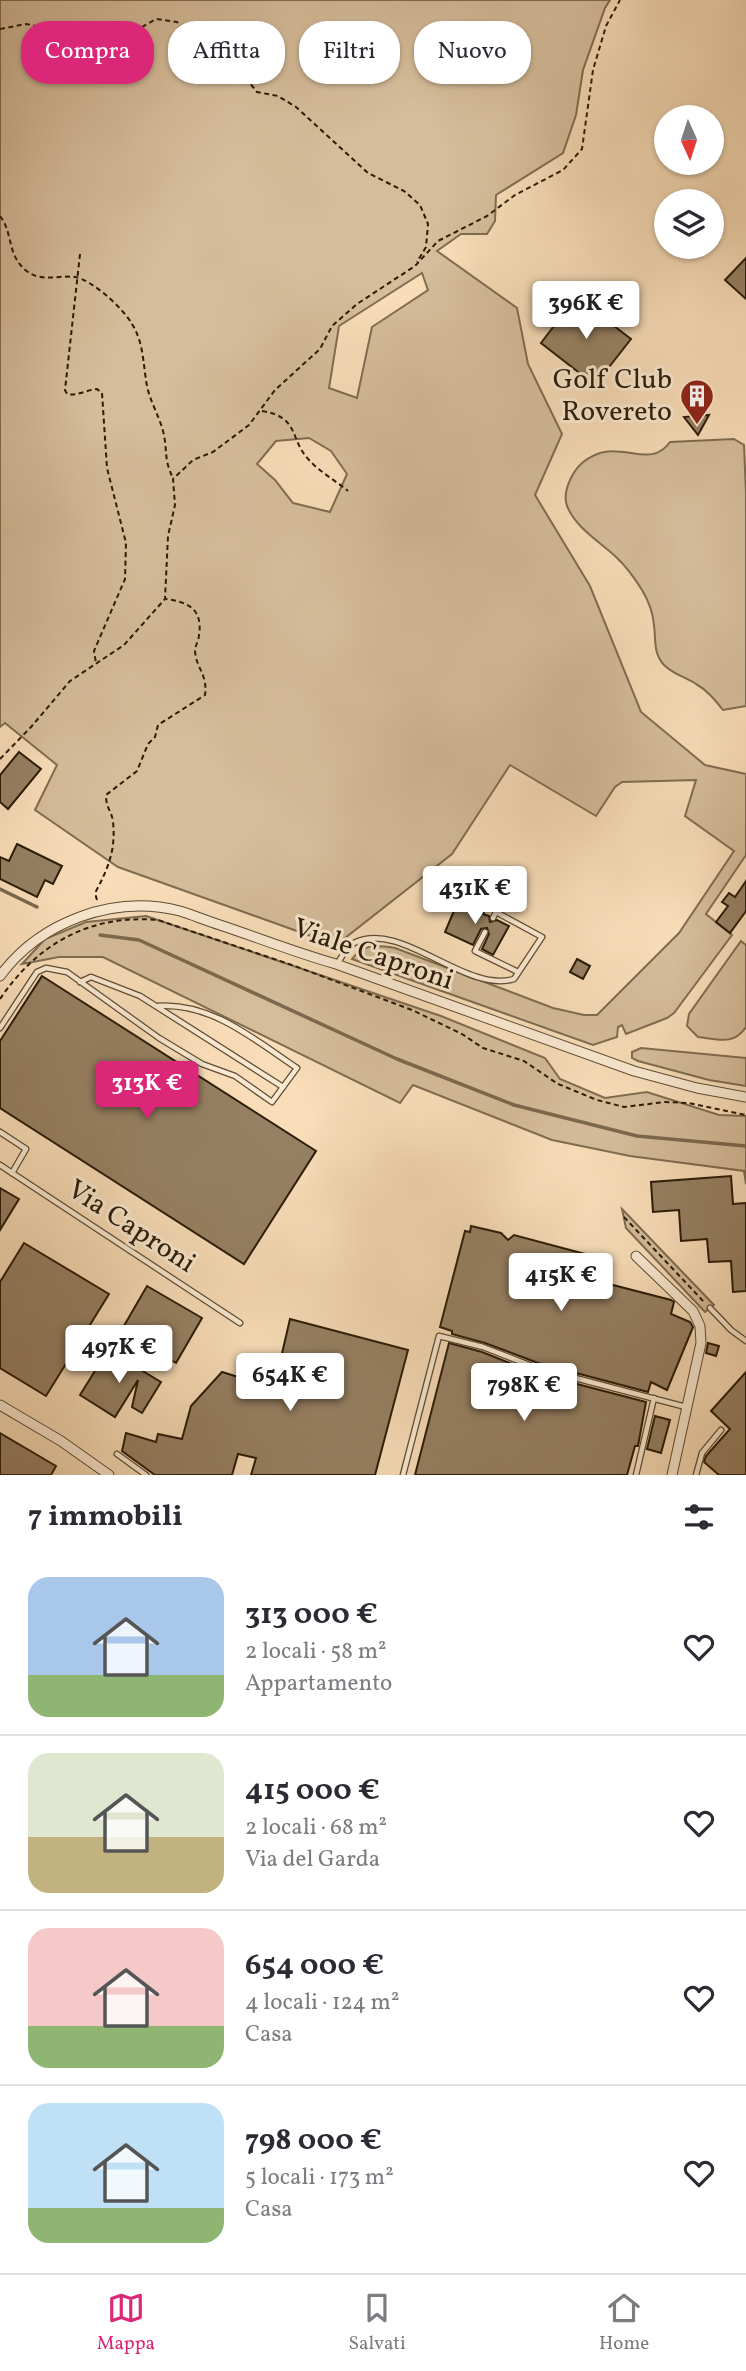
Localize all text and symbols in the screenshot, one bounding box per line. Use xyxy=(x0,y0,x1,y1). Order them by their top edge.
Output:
chip: Compra xyxy=(21,21,154,84)
chip: Affitta xyxy=(168,21,285,84)
chip: Filtri xyxy=(299,21,400,84)
chip: Nuovo xyxy=(414,21,531,84)
north arrow xyxy=(654,105,724,175)
map controls xyxy=(654,105,724,259)
button: layers xyxy=(654,189,724,259)
pin: 396K € xyxy=(529,282,643,341)
text: 396K € xyxy=(548,288,624,320)
place label: Golf Club Rovereto xyxy=(553,361,672,432)
building icon: Golf Club Rovereto xyxy=(678,377,716,426)
pin: 431K € xyxy=(418,866,532,926)
text: 431K € xyxy=(439,873,511,905)
street label: Viale Caproni xyxy=(287,909,459,1001)
pin: 313K € xyxy=(90,1062,204,1121)
text: 313K € xyxy=(112,1068,182,1100)
street label: Via Caproni xyxy=(59,1171,203,1283)
pin: 415K € xyxy=(504,1254,618,1313)
text: 415K € xyxy=(525,1260,597,1292)
pin: 497K € xyxy=(62,1326,176,1385)
text: 497K € xyxy=(81,1332,157,1364)
pin: 654K € xyxy=(233,1354,347,1413)
text: 654K € xyxy=(252,1360,328,1392)
pin: 798K € xyxy=(467,1364,581,1423)
text: 798K € xyxy=(487,1370,561,1402)
text: 7 immobili xyxy=(28,1496,183,1538)
icon: filters xyxy=(680,1498,718,1536)
text: 313 000 € xyxy=(245,1594,378,1636)
icon: home xyxy=(84,1605,168,1689)
icon: heart xyxy=(680,1628,718,1666)
text: 2 locali · 58 m² xyxy=(245,1636,387,1668)
text: Appartamento xyxy=(245,1668,392,1700)
text: 415 000 € xyxy=(245,1770,380,1812)
icon: home xyxy=(84,1781,168,1865)
icon: heart xyxy=(680,1804,718,1842)
text: 2 locali · 68 m² xyxy=(245,1812,387,1844)
text: Via del Garda xyxy=(245,1844,380,1876)
text: 654 000 € xyxy=(245,1945,384,1987)
icon: home xyxy=(84,1956,168,2040)
icon: heart xyxy=(680,1979,718,2017)
text: 4 locali · 124 m² xyxy=(245,1987,399,2019)
text: Casa xyxy=(245,2019,293,2051)
text: 798 000 € xyxy=(245,2120,382,2162)
icon: home xyxy=(84,2131,168,2215)
icon: heart xyxy=(680,2154,718,2192)
text: 5 locali · 173 m² xyxy=(245,2162,394,2194)
text: Casa xyxy=(245,2194,293,2226)
tab: Mappa xyxy=(97,2289,155,2357)
tab: Salvati xyxy=(348,2289,406,2357)
tab: Home xyxy=(599,2289,649,2357)

